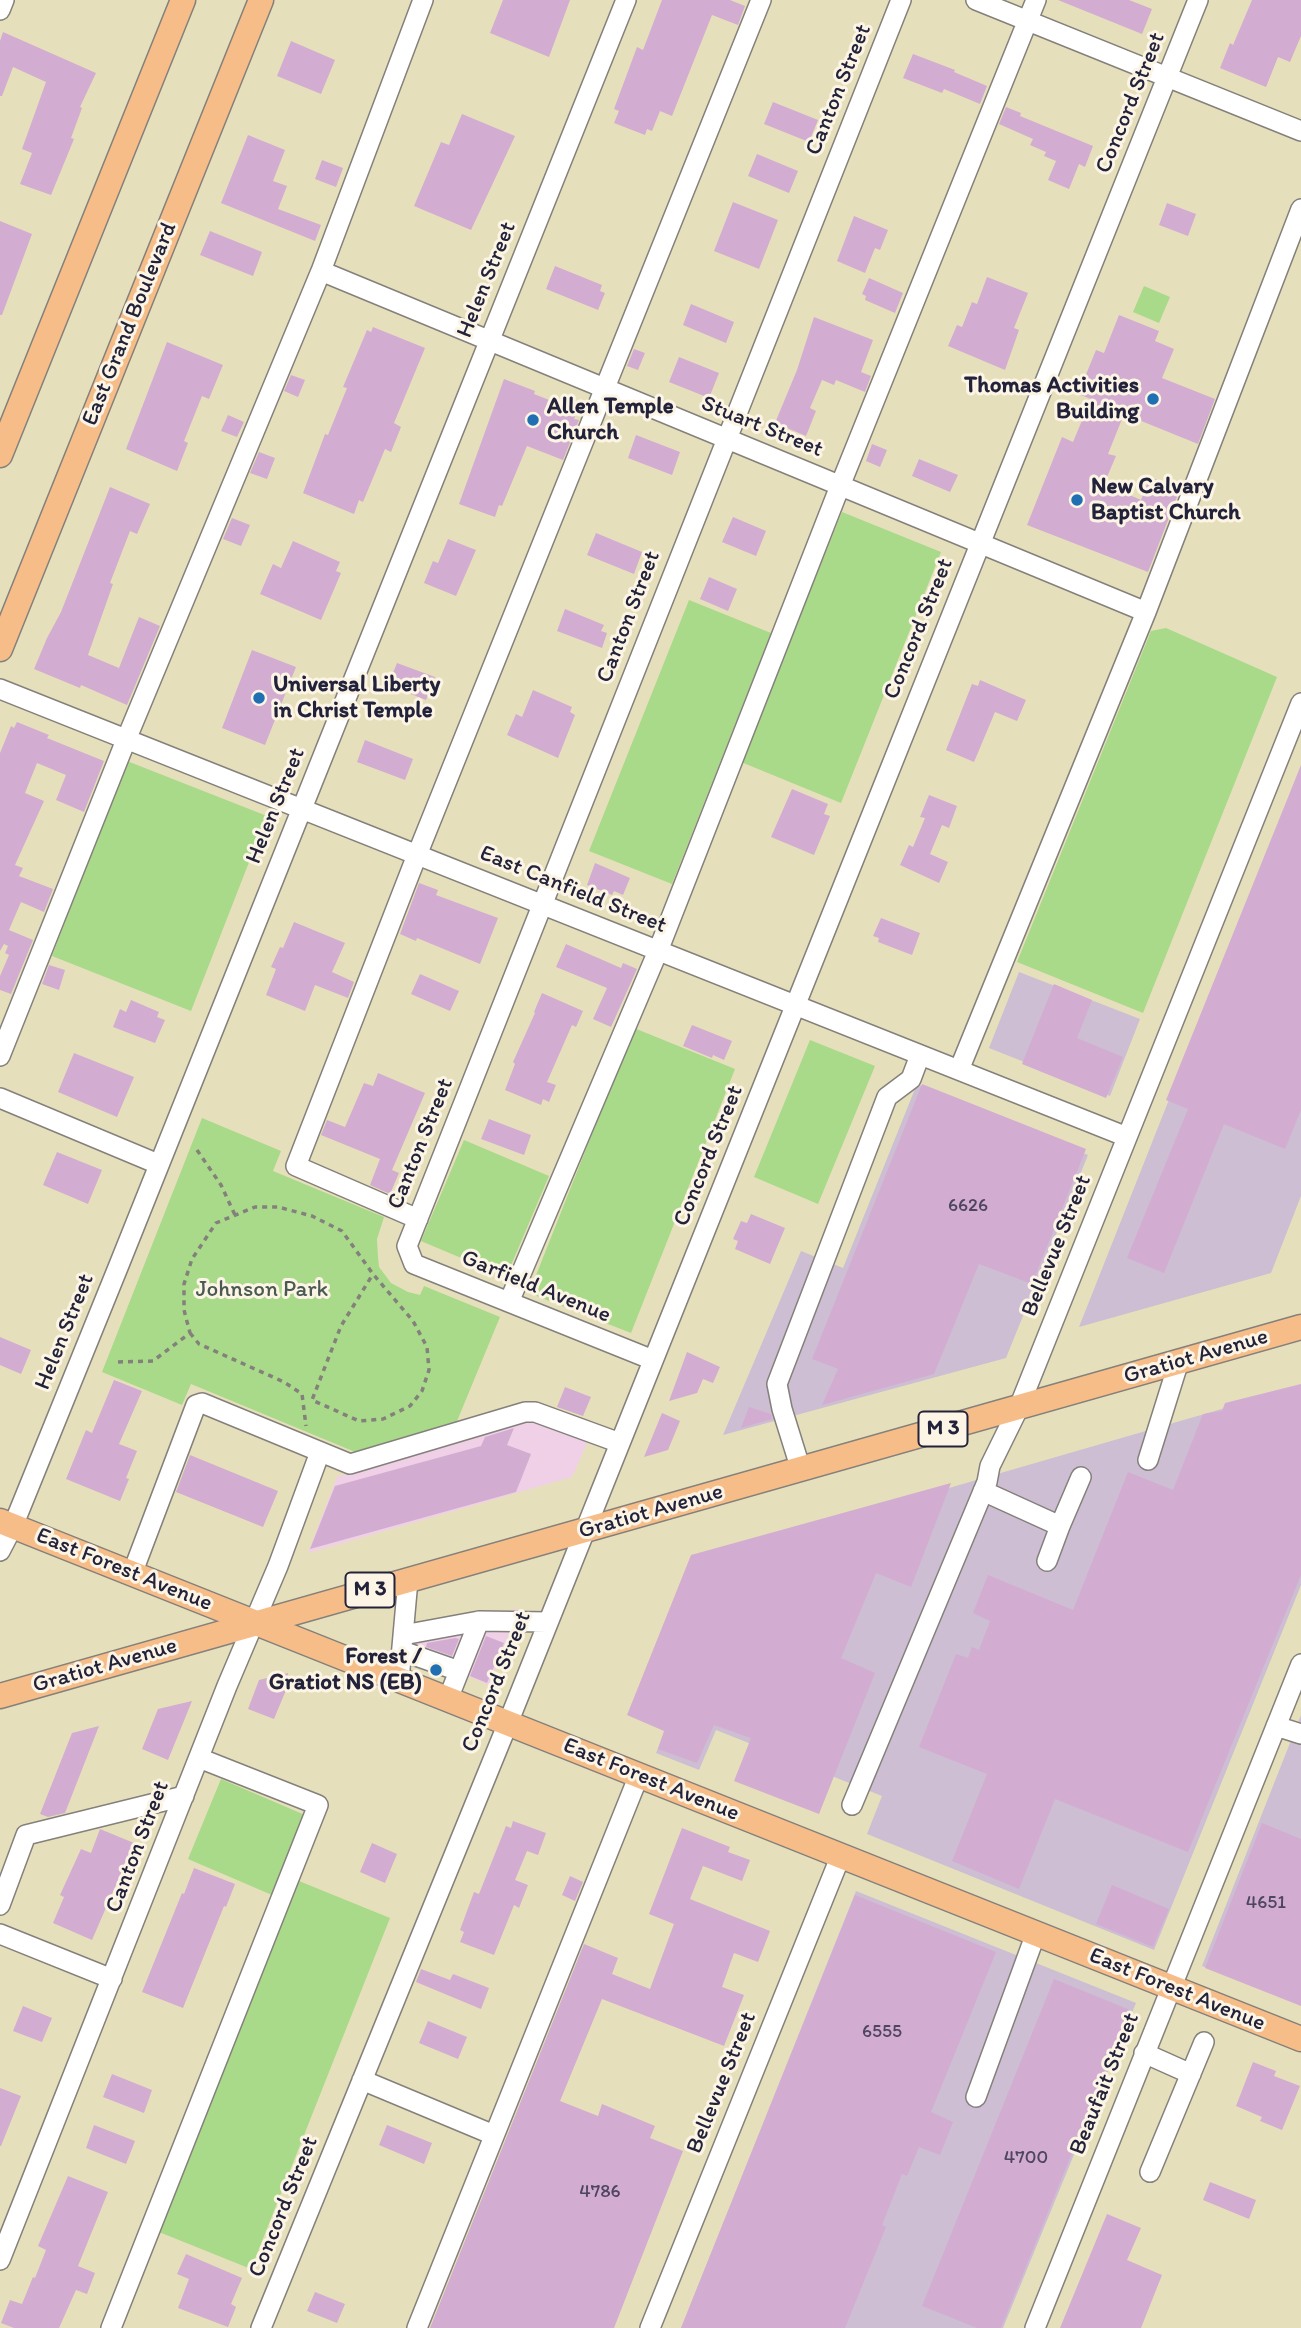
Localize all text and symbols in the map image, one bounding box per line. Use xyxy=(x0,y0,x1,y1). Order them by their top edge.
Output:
street label: Canton Street xyxy=(800,20,878,160)
street label: Concord Street xyxy=(1090,29,1172,177)
street label: East Grand Boulevard xyxy=(77,218,183,430)
street label: Helen Street xyxy=(451,218,523,342)
place label: Thomas Activities Building xyxy=(964,372,1139,426)
street label: Stuart Street xyxy=(697,390,827,464)
marker: Thomas Activities Building xyxy=(1145,391,1161,407)
place label: Allen Temple Church xyxy=(547,393,674,447)
marker: Allen Temple Church xyxy=(525,412,541,428)
place label: New Calvary Baptist Church xyxy=(1091,473,1240,527)
marker: New Calvary Baptist Church xyxy=(1069,492,1085,508)
street label: Canton Street xyxy=(591,547,667,687)
street label: Concord Street xyxy=(878,555,960,703)
place label: Universal Liberty in Christ Temple xyxy=(273,671,440,725)
marker: Universal Liberty in Christ Temple xyxy=(251,690,267,706)
street label: Helen Street xyxy=(240,744,312,868)
street label: East Canfield Street xyxy=(476,840,670,940)
street label: Canton Street xyxy=(382,1074,460,1214)
street label: Concord Street xyxy=(668,1082,750,1230)
street label: Bellevue Street xyxy=(1016,1171,1098,1321)
house number: 6626 xyxy=(948,1195,988,1217)
street label: Garfield Avenue xyxy=(457,1244,615,1330)
street label: Helen Street xyxy=(29,1270,101,1394)
park label: Johnson Park xyxy=(196,1276,328,1304)
street label: Gratiot Avenue xyxy=(1121,1323,1271,1391)
road number: M 3 xyxy=(918,1412,968,1446)
street label: Gratiot Avenue xyxy=(576,1478,726,1546)
street label: East Forest Avenue xyxy=(32,1522,216,1618)
road number: M 3 xyxy=(346,1572,394,1608)
street label: Concord Street xyxy=(456,1608,538,1756)
street label: Gratiot Avenue xyxy=(30,1632,180,1700)
place label: Forest / Gratiot NS (EB) xyxy=(269,1643,422,1697)
marker: Forest / Gratiot NS (EB) xyxy=(428,1662,444,1678)
street label: East Forest Avenue xyxy=(559,1732,743,1828)
street label: Canton Street xyxy=(100,1777,176,1917)
house number: 4651 xyxy=(1246,1892,1286,1914)
street label: East Forest Avenue xyxy=(1085,1942,1269,2038)
street label: Bellevue Street xyxy=(681,2008,763,2158)
street label: Beaufait Street xyxy=(1064,2009,1146,2159)
house number: 6555 xyxy=(862,2021,902,2043)
street label: Concord Street xyxy=(243,2133,325,2281)
house number: 4700 xyxy=(1004,2147,1048,2169)
house number: 4786 xyxy=(579,2181,621,2203)

